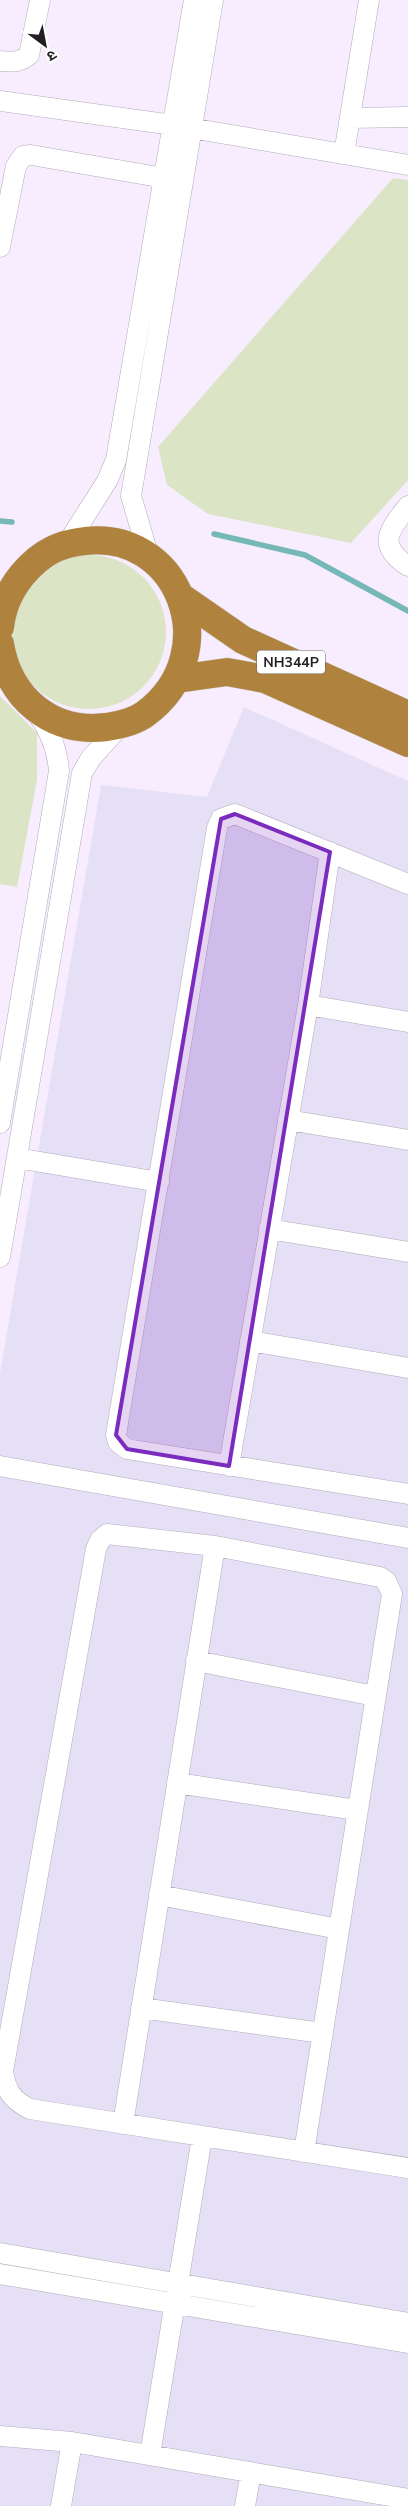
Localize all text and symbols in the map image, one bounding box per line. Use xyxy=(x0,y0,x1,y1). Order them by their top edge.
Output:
north arrow xyxy=(20,20,70,70)
text: उ xyxy=(42,45,60,66)
road number: NH344P xyxy=(257,650,325,674)

